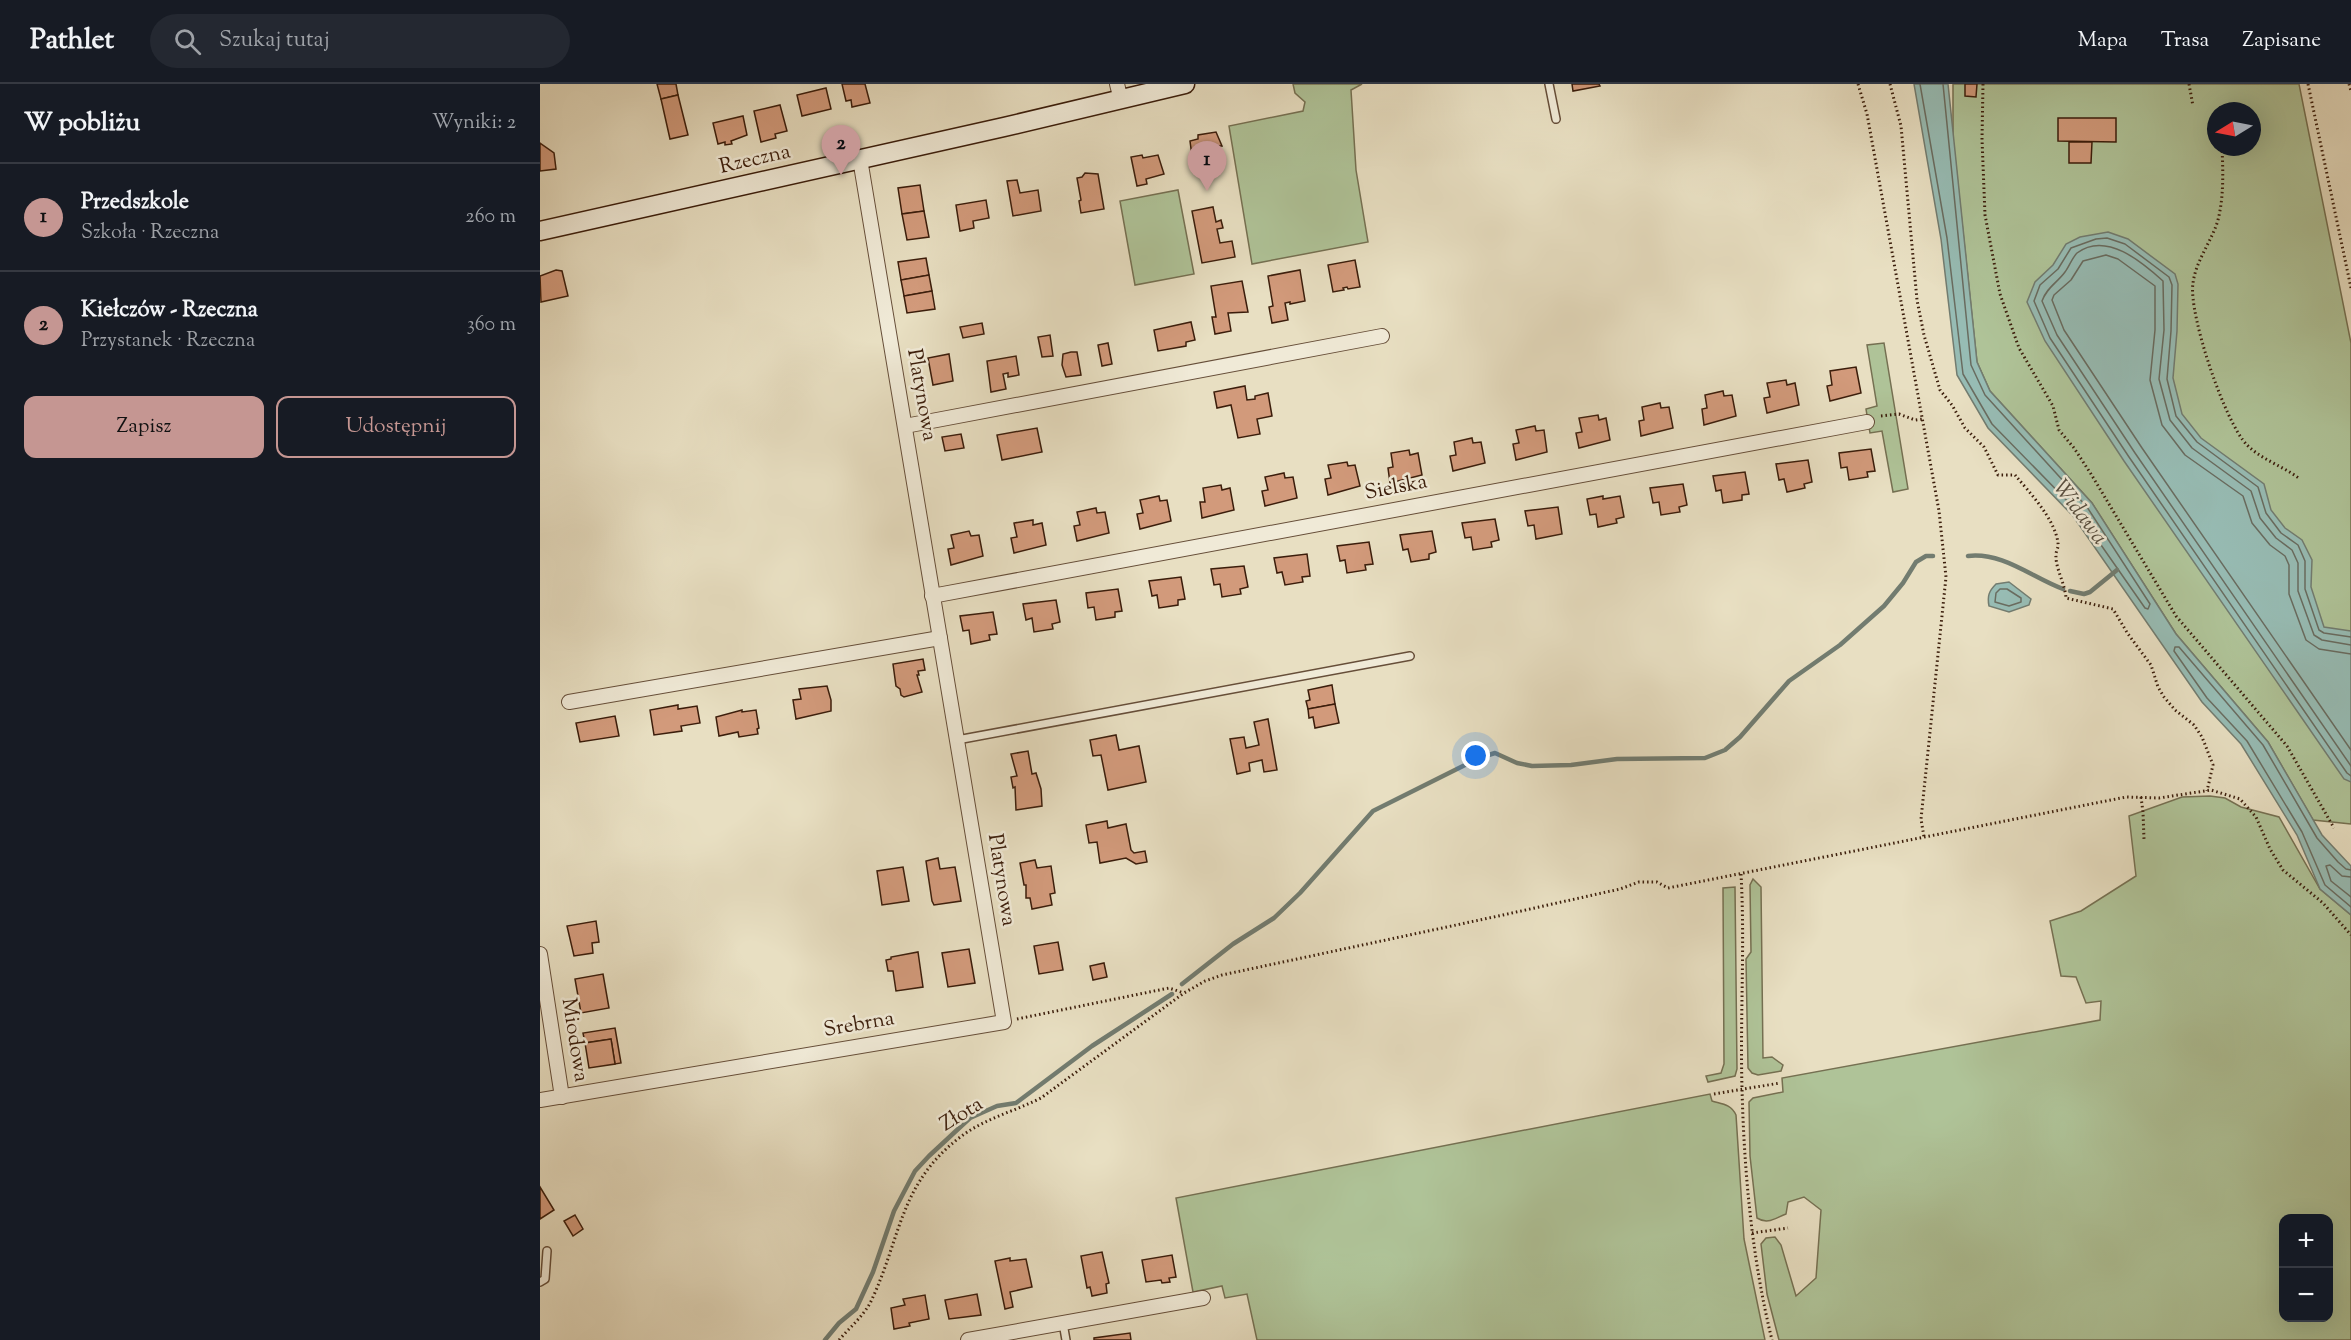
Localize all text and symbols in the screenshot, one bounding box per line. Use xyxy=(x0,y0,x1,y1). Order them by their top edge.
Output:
search box xyxy=(150,14,570,68)
text: Pathlet xyxy=(30,21,114,61)
icon: search xyxy=(171,25,204,58)
text: Szukaj tutaj xyxy=(219,25,330,57)
text: Mapa xyxy=(2078,26,2128,56)
text: Trasa xyxy=(2161,26,2209,56)
text: Zapisane xyxy=(2242,26,2321,56)
north arrow xyxy=(2207,102,2261,156)
text: W pobliżu xyxy=(24,105,140,142)
text: Wyniki: 2 xyxy=(432,109,516,138)
pin: 2 xyxy=(822,126,860,175)
street label: Rzeczna xyxy=(716,137,794,183)
pin: 1 xyxy=(1188,141,1226,191)
text: Przedszkole xyxy=(81,187,189,219)
text: 1 xyxy=(40,203,47,232)
text: 260 m xyxy=(465,203,516,232)
text: Szkoła · Rzeczna xyxy=(81,219,219,248)
text: Kiełczów - Rzeczna xyxy=(81,295,258,327)
text: 2 xyxy=(39,311,48,340)
text: 360 m xyxy=(467,311,516,340)
text: Przystanek · Rzeczna xyxy=(81,327,255,356)
street label: Platynowa xyxy=(898,346,944,444)
button: Zapisz xyxy=(24,396,264,458)
button: Udostępnij xyxy=(276,396,516,458)
street label: Sielska xyxy=(1362,467,1430,509)
water label: Widawa xyxy=(2044,474,2114,552)
your location xyxy=(1461,741,1490,770)
street label: Platynowa xyxy=(979,832,1023,929)
street label: Miodowa xyxy=(553,996,595,1084)
street label: Srebrna xyxy=(821,1004,897,1046)
street label: Złota xyxy=(935,1090,990,1140)
map controls xyxy=(2279,1214,2333,1322)
button: + xyxy=(2279,1214,2333,1268)
button: − xyxy=(2279,1268,2333,1322)

